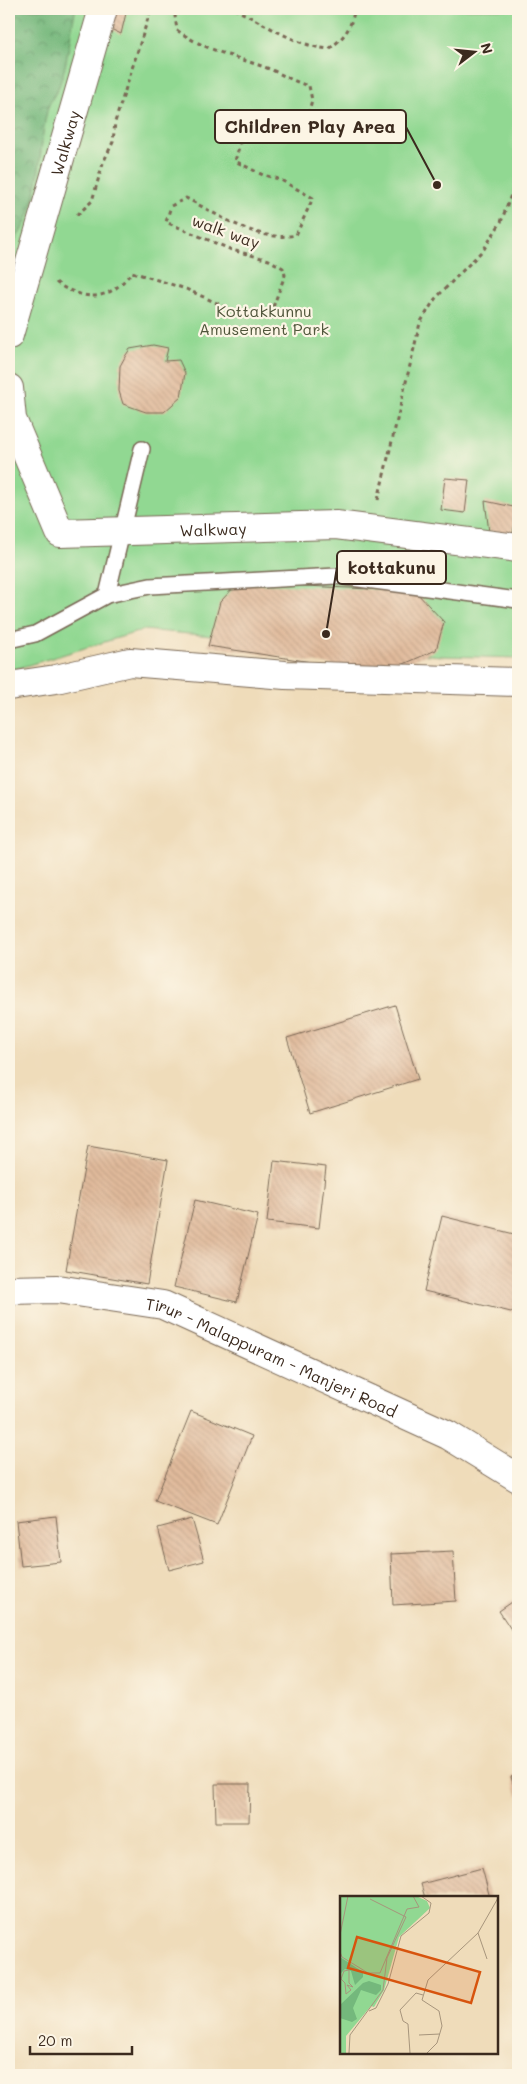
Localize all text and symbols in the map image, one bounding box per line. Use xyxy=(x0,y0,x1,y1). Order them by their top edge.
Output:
north arrow xyxy=(450,28,500,78)
text: N xyxy=(476,41,498,56)
street label: Walkway xyxy=(45,108,84,178)
callout: Children Play Area xyxy=(215,110,406,143)
text: Children Play Area xyxy=(224,114,396,138)
street label: walk way xyxy=(189,209,263,253)
park label: Kottakkunnu Amusement Park xyxy=(199,300,329,339)
street label: Walkway xyxy=(179,517,247,540)
callout: kottakunu xyxy=(337,551,446,584)
text: kottakunu xyxy=(348,555,436,579)
street label: Tirur - Malappuram - Manjeri Road xyxy=(145,1292,401,1421)
inset map xyxy=(340,1896,497,2054)
scale bar xyxy=(30,2024,132,2056)
text: 20 m xyxy=(38,2030,72,2050)

